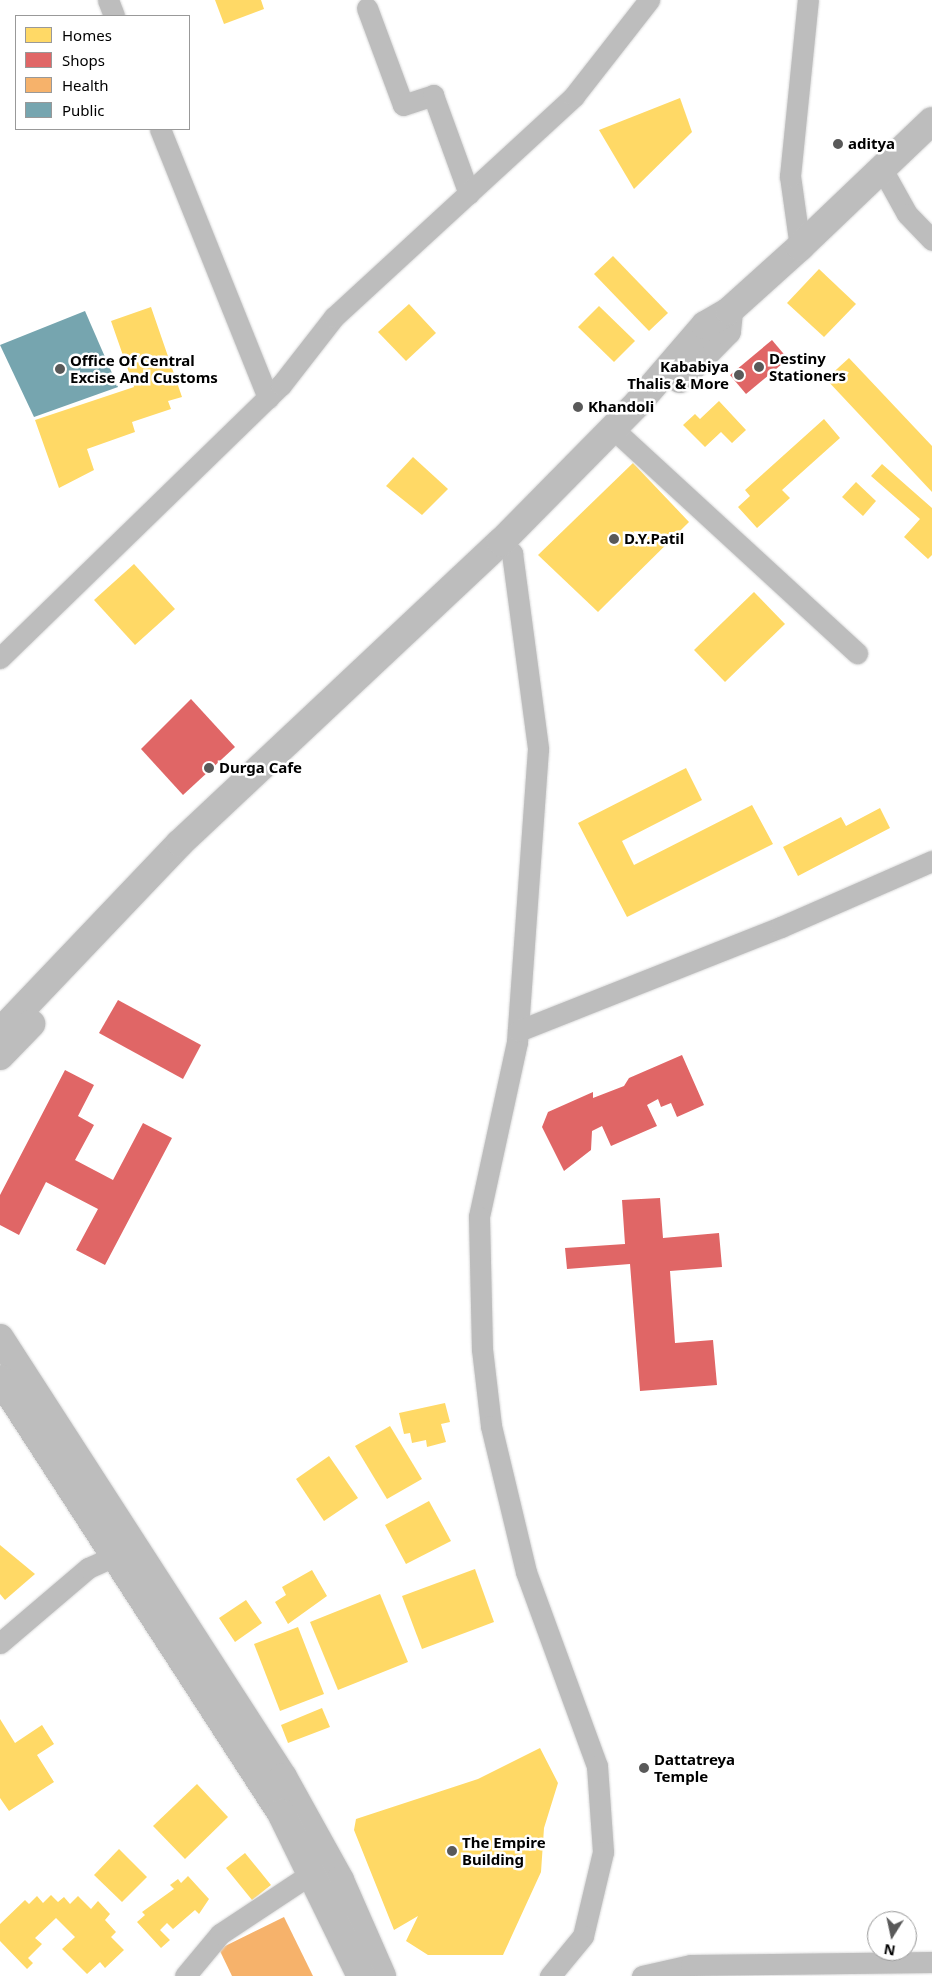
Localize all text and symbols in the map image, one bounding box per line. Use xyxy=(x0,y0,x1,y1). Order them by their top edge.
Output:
legend xyxy=(15,15,190,130)
text: Homes xyxy=(62,25,112,45)
text: Shops xyxy=(62,50,105,70)
text: Health xyxy=(62,75,109,95)
text: Public xyxy=(62,100,105,120)
place label: aditya xyxy=(848,135,895,153)
marker: aditya xyxy=(832,138,844,150)
place label: Destiny Stationers xyxy=(769,349,846,384)
place label: Office Of Central Excise And Customs xyxy=(70,351,218,386)
place label: Kababiya Thalis & More xyxy=(627,357,729,392)
marker: Destiny Stationers xyxy=(753,361,765,373)
marker: Office Of Central Excise And Customs xyxy=(54,363,66,375)
marker: Kababiya Thalis & More xyxy=(733,369,745,381)
place label: Khandoli xyxy=(588,398,654,416)
marker: Khandoli xyxy=(572,401,584,413)
place label: D.Y.Patil xyxy=(624,530,684,548)
marker: D.Y.Patil xyxy=(608,533,620,545)
place label: Durga Cafe xyxy=(219,759,302,777)
marker: Durga Cafe xyxy=(203,762,215,774)
place label: Dattatreya Temple xyxy=(654,1750,735,1785)
marker: Dattatreya Temple xyxy=(638,1762,650,1774)
place label: The Empire Building xyxy=(462,1833,546,1868)
marker: The Empire Building xyxy=(446,1845,458,1857)
north arrow xyxy=(867,1911,917,1961)
text: N xyxy=(882,1940,897,1961)

